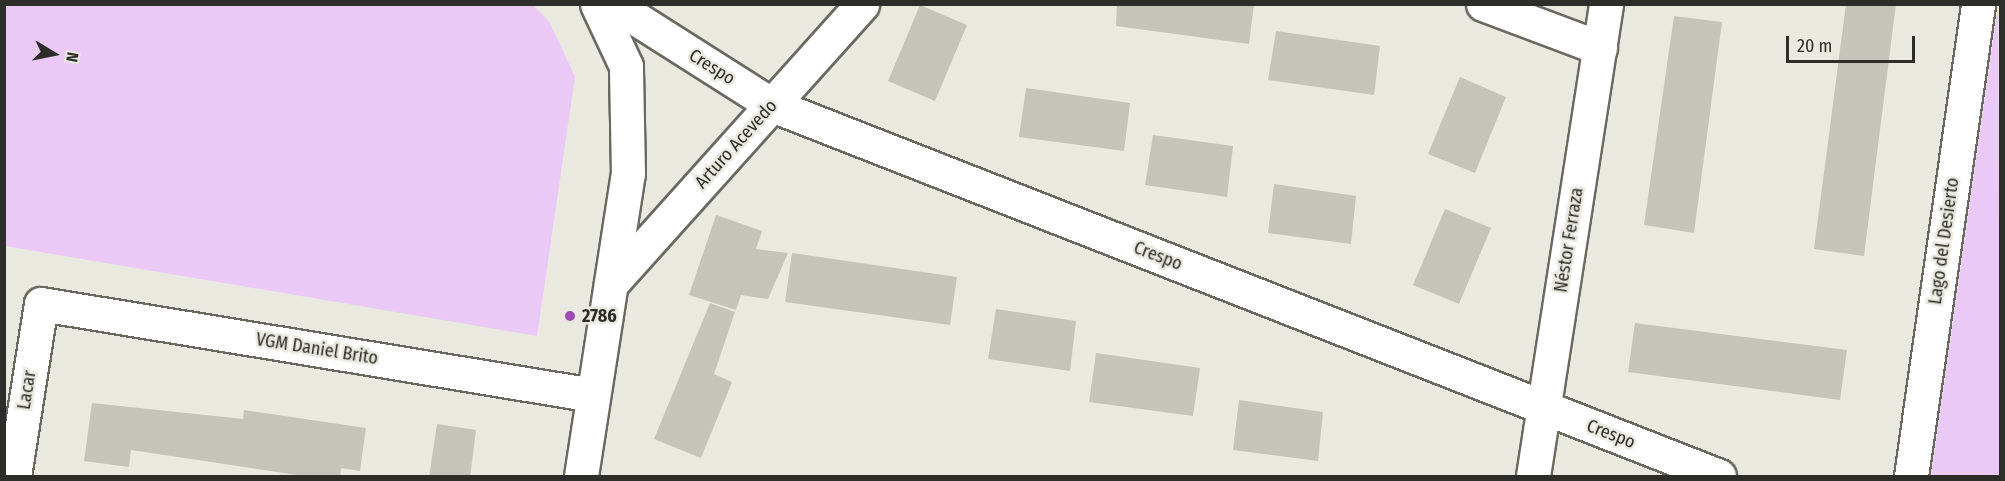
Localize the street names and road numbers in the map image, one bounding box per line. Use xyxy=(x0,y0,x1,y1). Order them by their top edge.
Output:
street label: Crespo xyxy=(685,45,739,89)
street label: Arturo Acevedo xyxy=(690,95,782,193)
street label: Lago del Desierto xyxy=(1924,176,1964,306)
street label: Néstor Ferraza xyxy=(1550,186,1588,294)
street label: Crespo xyxy=(1131,237,1185,275)
street label: VGM Daniel Brito xyxy=(254,329,380,369)
street label: Lacar xyxy=(13,369,41,411)
street label: Crespo xyxy=(1584,415,1638,453)

